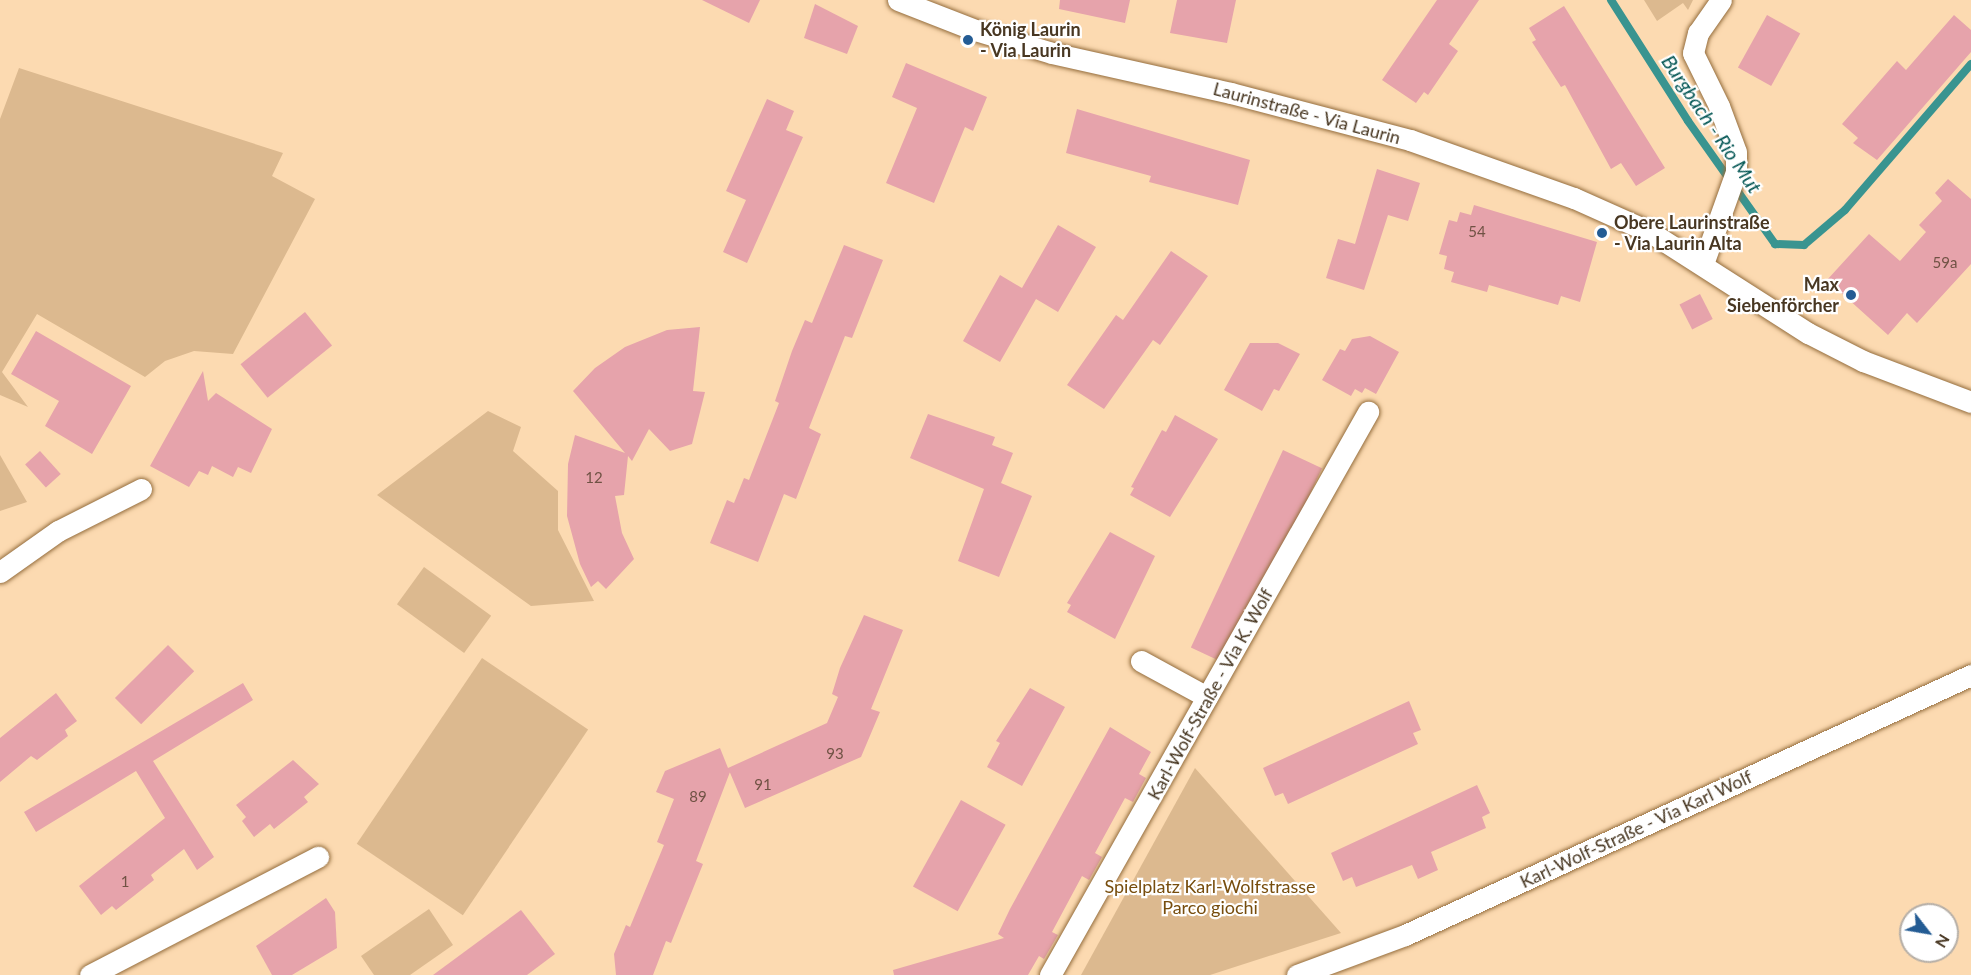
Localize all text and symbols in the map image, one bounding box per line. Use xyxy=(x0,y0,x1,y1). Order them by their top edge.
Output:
place label: König Laurin - Via Laurin xyxy=(980,19,1081,62)
marker: König Laurin - Via Laurin xyxy=(961,33,975,47)
water label: Burgbach - Rio Mut xyxy=(1657,50,1767,198)
street label: Laurinstraße - Via Laurin xyxy=(1211,77,1403,149)
place label: Obere Laurinstraße - Via Laurin Alta xyxy=(1614,212,1770,254)
house number: 54 xyxy=(1468,223,1486,241)
marker: Obere Laurinstraße - Via Laurin Alta xyxy=(1595,226,1609,240)
house number: 59a xyxy=(1933,254,1957,272)
place label: Max Siebenförcher xyxy=(1727,274,1839,316)
marker: Max Siebenförcher xyxy=(1844,288,1858,302)
house number: 12 xyxy=(585,469,603,487)
street label: Karl-Wolf-Straße - Via K. Wolf xyxy=(1143,584,1277,804)
house number: 93 xyxy=(826,745,844,763)
street label: Karl-Wolf-Straße - Via Karl Wolf xyxy=(1516,765,1756,893)
house number: 91 xyxy=(754,776,772,794)
house number: 89 xyxy=(689,788,707,806)
house number: 1 xyxy=(121,873,129,891)
park label: Spielplatz Karl-Wolfstrasse Parco giochi xyxy=(1104,876,1316,918)
north arrow xyxy=(1899,903,1959,963)
text: N xyxy=(1932,931,1954,952)

